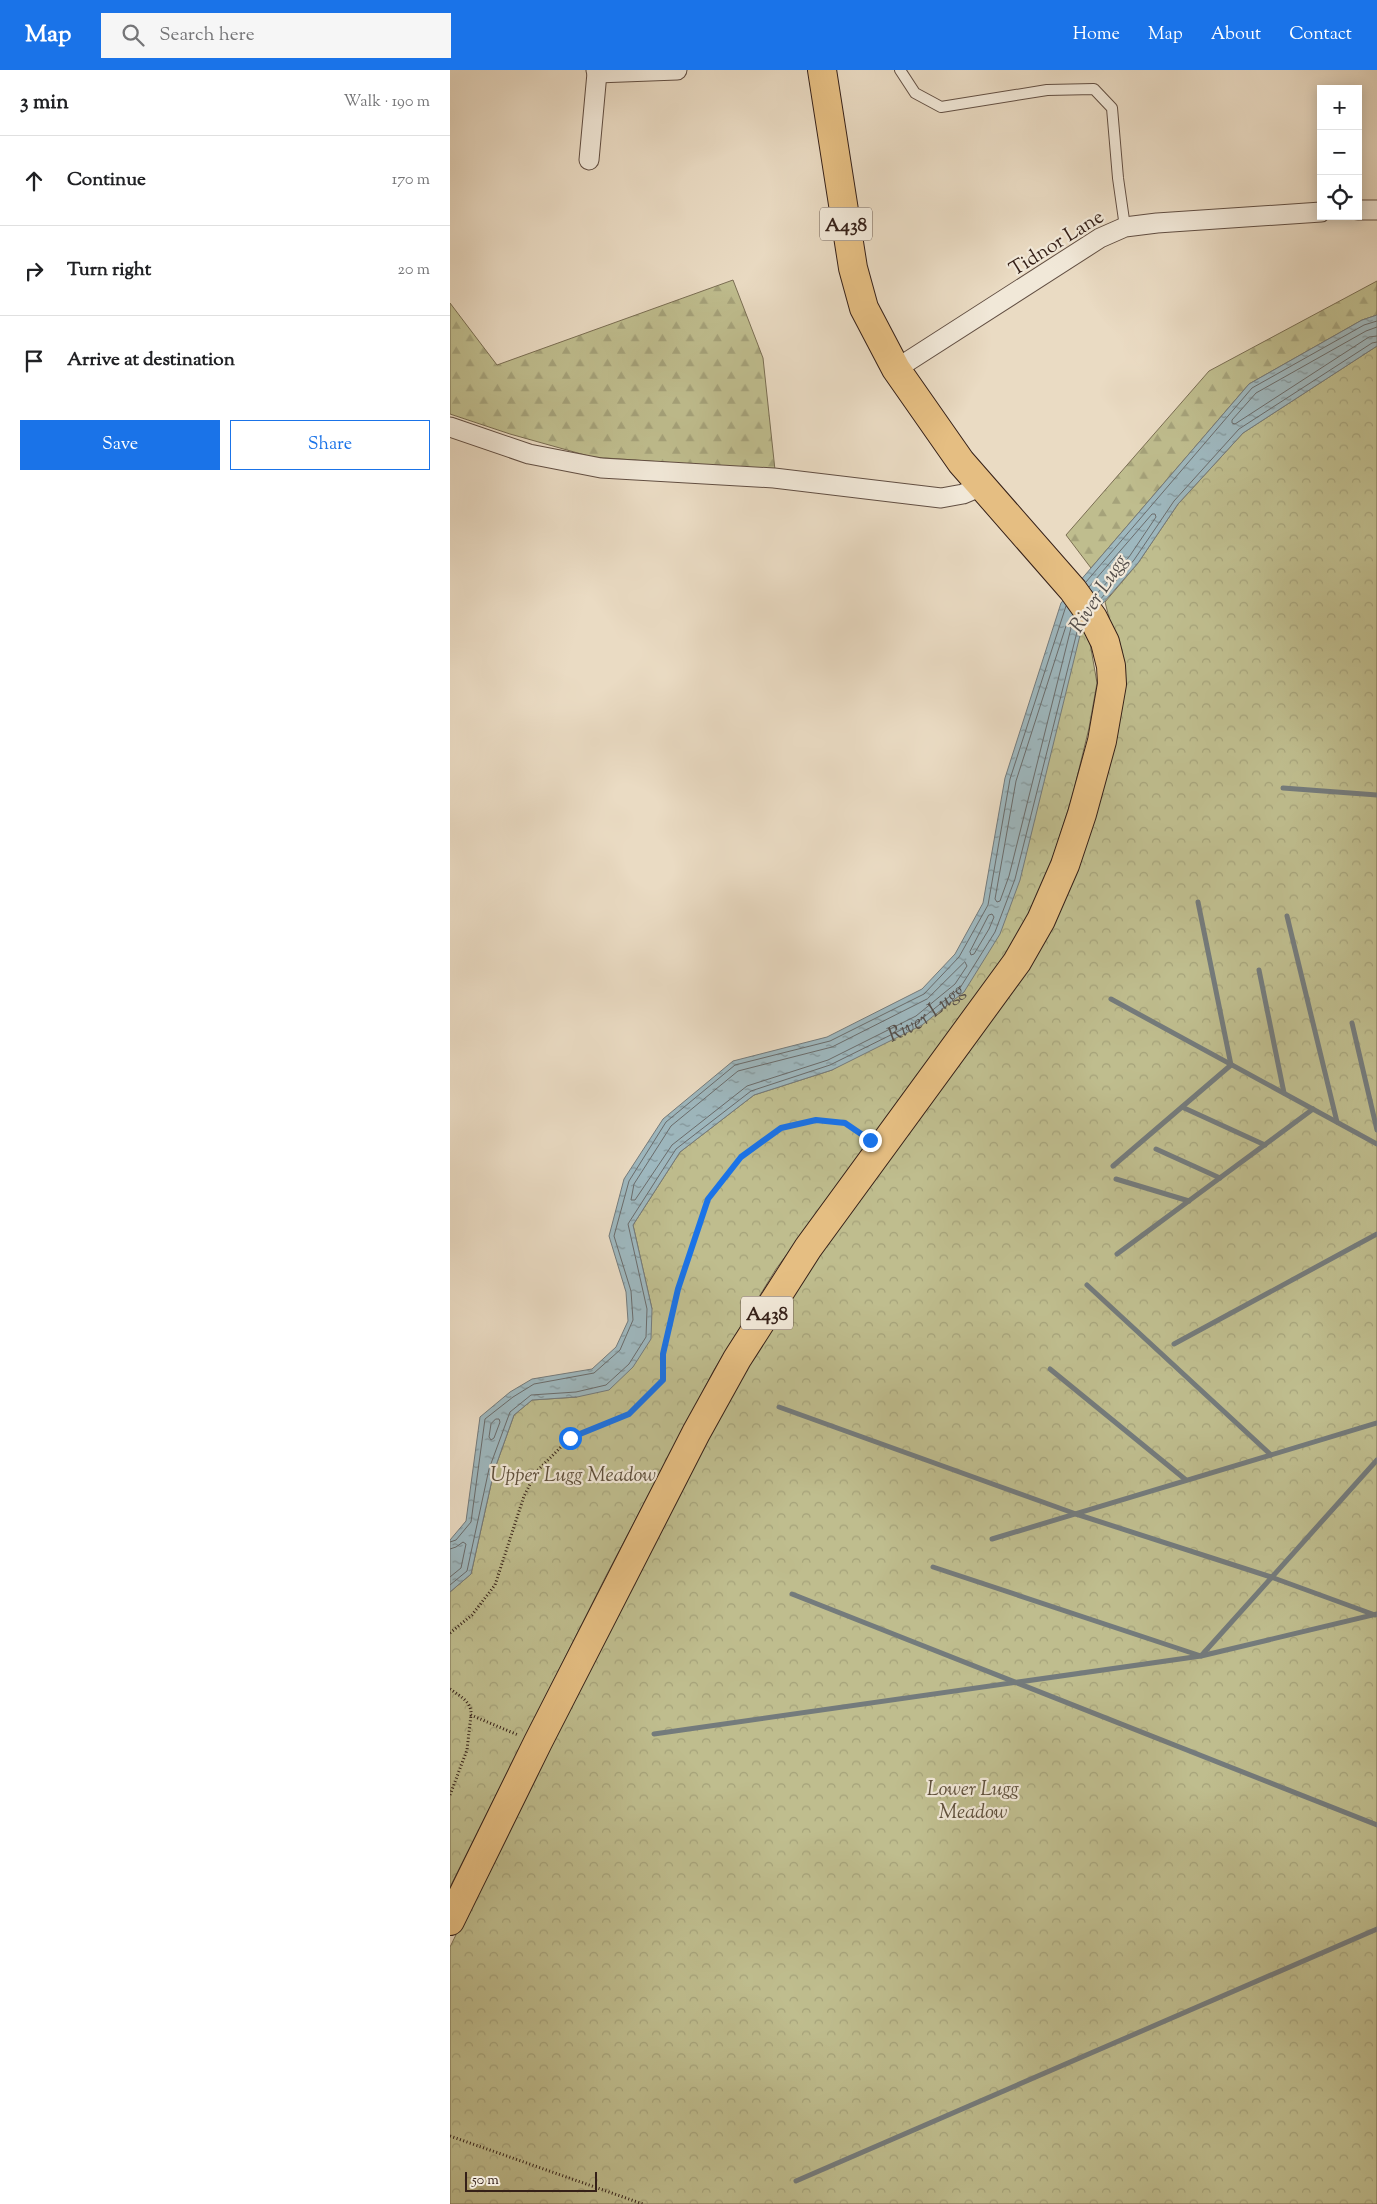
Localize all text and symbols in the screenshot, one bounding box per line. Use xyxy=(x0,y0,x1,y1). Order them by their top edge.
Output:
search box xyxy=(101,13,451,58)
text: Map xyxy=(25,18,71,52)
icon: search xyxy=(119,21,147,49)
text: Search here xyxy=(159,22,255,49)
text: Home xyxy=(1073,22,1120,48)
text: Map xyxy=(1148,22,1183,48)
text: About xyxy=(1211,22,1261,48)
text: Contact xyxy=(1289,22,1352,48)
map controls xyxy=(1317,85,1362,220)
button: + xyxy=(1317,85,1362,130)
text: 3 min xyxy=(20,88,69,118)
text: Walk · 190 m xyxy=(343,91,430,114)
button: − xyxy=(1317,130,1362,175)
icon: ahead xyxy=(20,167,48,195)
text: Continue xyxy=(67,167,146,194)
text: 170 m xyxy=(392,169,430,192)
button: locate xyxy=(1317,175,1362,220)
street label: Tidnor Lane xyxy=(1004,204,1110,285)
road number: A438 xyxy=(820,208,872,240)
icon: right xyxy=(20,257,48,285)
text: Turn right xyxy=(67,257,151,284)
text: 20 m xyxy=(397,259,430,282)
icon: arrive xyxy=(20,347,48,375)
text: Arrive at destination xyxy=(67,347,235,374)
button: Save xyxy=(20,420,220,470)
button: Share xyxy=(230,420,430,470)
water label: River Lugg xyxy=(1063,549,1136,640)
water label: River Lugg xyxy=(883,976,973,1051)
route end xyxy=(859,1129,882,1152)
road number: A438 xyxy=(741,1296,793,1330)
route start xyxy=(559,1427,582,1450)
park label: Upper Lugg Meadow xyxy=(490,1462,656,1491)
park label: Lower Lugg Meadow xyxy=(927,1776,1020,1828)
scale bar xyxy=(465,2169,598,2192)
text: 50 m xyxy=(472,2171,499,2191)

